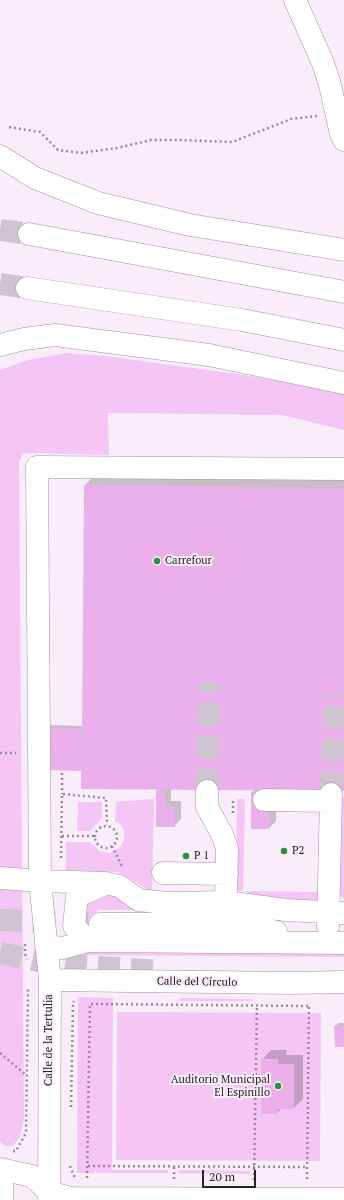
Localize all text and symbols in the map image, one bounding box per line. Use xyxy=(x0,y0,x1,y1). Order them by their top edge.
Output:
place label: Carrefour xyxy=(165,554,212,568)
marker: Carrefour xyxy=(152,556,162,566)
place label: P2 xyxy=(292,844,304,858)
marker: P2 xyxy=(279,846,289,856)
place label: P 1 xyxy=(194,849,209,863)
marker: P 1 xyxy=(181,851,191,861)
street label: Calle del Círculo xyxy=(157,975,237,989)
street label: Calle de la Tertulia xyxy=(42,994,56,1086)
place label: Auditorio Municipal El Espinillo xyxy=(171,1073,270,1099)
marker: Auditorio Municipal El Espinillo xyxy=(273,1081,283,1091)
scale bar xyxy=(204,1162,258,1188)
text: 20 m xyxy=(209,1169,235,1184)

